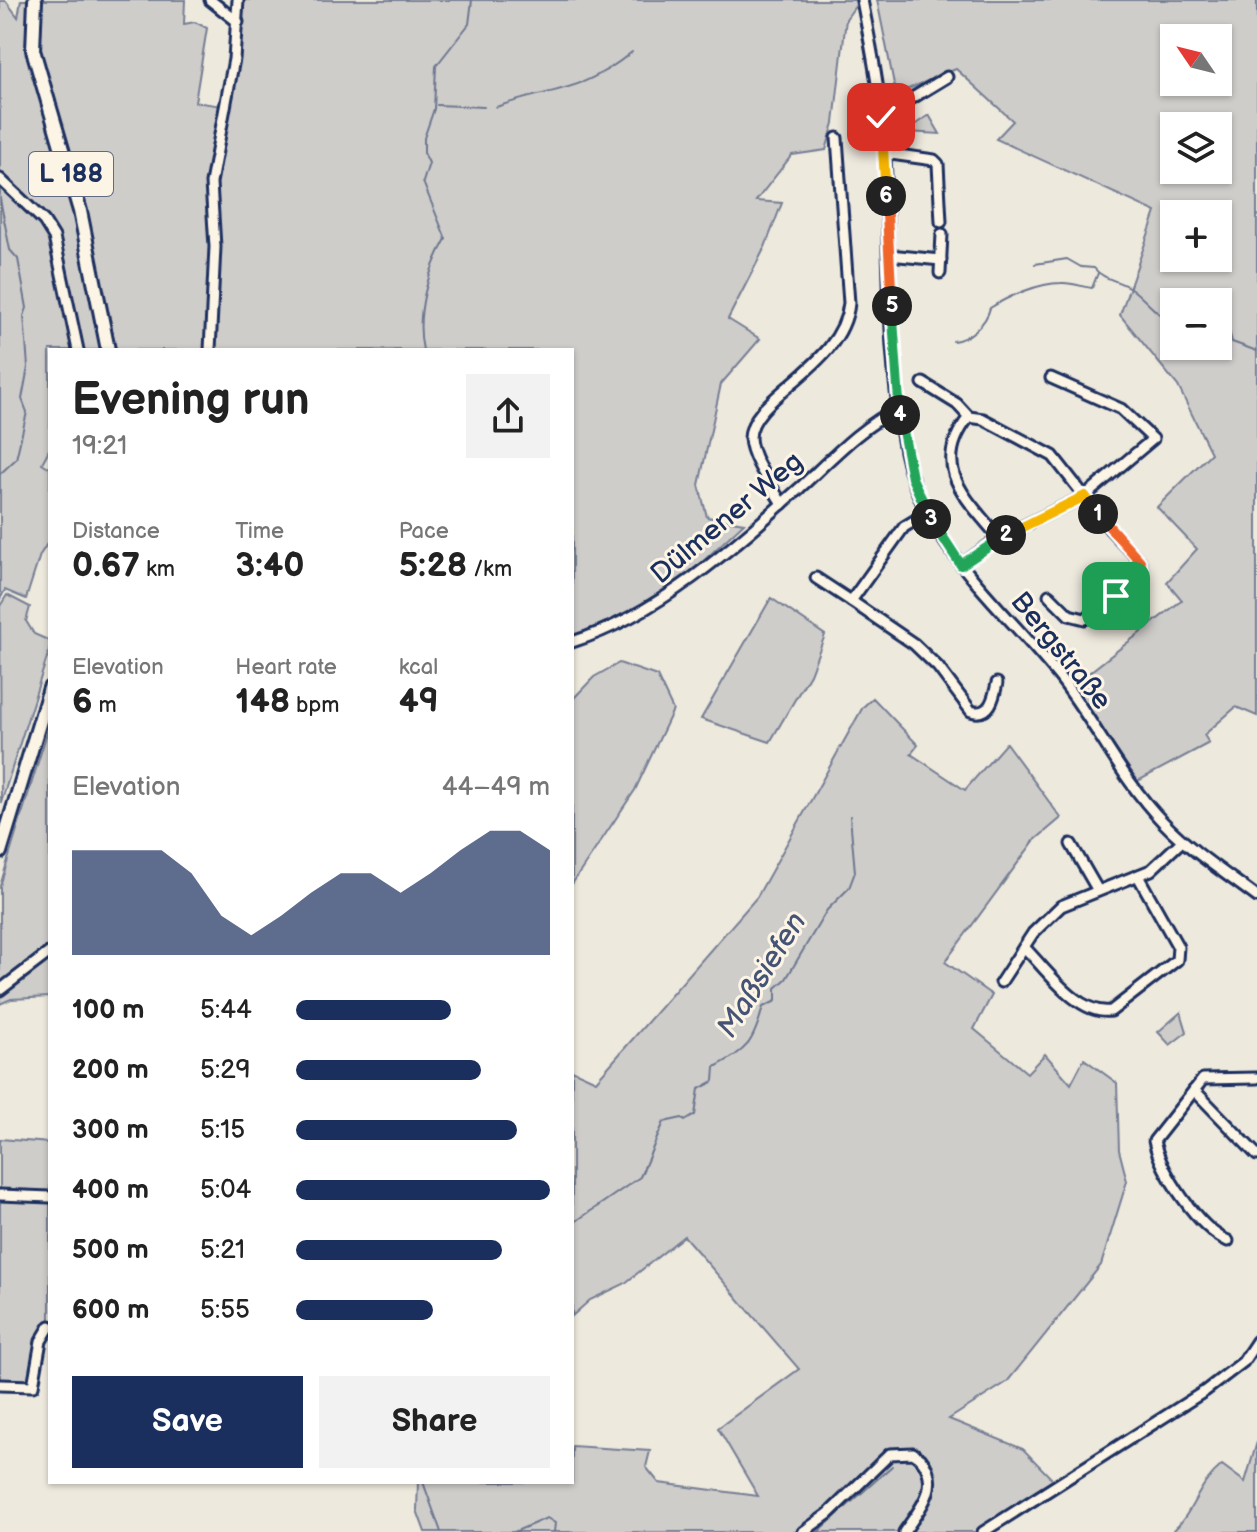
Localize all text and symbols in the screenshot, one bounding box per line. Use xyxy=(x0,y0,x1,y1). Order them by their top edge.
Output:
north arrow xyxy=(1160,24,1232,96)
map controls xyxy=(1160,24,1232,360)
pin xyxy=(847,83,915,151)
icon: check xyxy=(859,95,903,139)
button: layers xyxy=(1160,112,1232,184)
road number: L 188 xyxy=(29,152,113,196)
pin: 6 xyxy=(866,176,906,216)
text: 6 xyxy=(879,182,893,209)
button: + xyxy=(1160,200,1232,272)
pin: 5 xyxy=(872,286,912,326)
button: − xyxy=(1160,288,1232,360)
text: 5 xyxy=(886,292,898,319)
text: Evening run xyxy=(72,374,309,427)
button: share xyxy=(466,374,550,458)
pin: 4 xyxy=(880,395,920,435)
text: 4 xyxy=(894,401,906,428)
text: 19:21 xyxy=(72,431,127,462)
street label: Dülmener Weg xyxy=(644,445,810,591)
pin: 1 xyxy=(1078,494,1118,534)
pin: 3 xyxy=(911,499,951,539)
text: 1 xyxy=(1093,500,1103,527)
text: 3 xyxy=(925,505,937,532)
pin: 2 xyxy=(986,515,1026,555)
text: Distance xyxy=(72,518,160,545)
text: Time xyxy=(235,518,284,545)
text: Pace xyxy=(399,518,449,545)
text: 2 xyxy=(999,521,1013,548)
text: 0.67 xyxy=(72,545,140,586)
text: 3:40 xyxy=(235,545,305,586)
text: 5:28 xyxy=(399,545,467,586)
text: km xyxy=(140,556,175,583)
text: /km xyxy=(467,556,512,583)
pin xyxy=(1082,562,1150,630)
icon: arrive xyxy=(1094,574,1138,618)
street label: Bergstraße xyxy=(1004,586,1118,716)
text: Elevation xyxy=(72,654,164,681)
text: Heart rate xyxy=(235,654,337,681)
text: kcal xyxy=(399,654,438,681)
text: 6 xyxy=(72,681,93,722)
text: 148 xyxy=(235,681,290,722)
text: 49 xyxy=(399,681,439,722)
text: m xyxy=(93,692,117,719)
text: bpm xyxy=(290,692,339,719)
text: Elevation xyxy=(72,772,180,803)
text: 44–49 m xyxy=(442,772,550,803)
water label: Maßsiefen xyxy=(709,906,815,1044)
text: 100 m xyxy=(72,995,145,1026)
text: 5:44 xyxy=(200,995,252,1026)
text: 200 m xyxy=(72,1055,149,1086)
text: 5:29 xyxy=(200,1055,251,1086)
text: 300 m xyxy=(72,1115,149,1146)
text: 5:15 xyxy=(200,1115,245,1146)
text: 400 m xyxy=(72,1175,149,1206)
text: 5:04 xyxy=(200,1175,251,1206)
text: 500 m xyxy=(72,1235,149,1266)
text: 5:21 xyxy=(200,1235,245,1266)
text: 600 m xyxy=(72,1295,149,1326)
text: 5:55 xyxy=(200,1295,250,1326)
button: Save xyxy=(72,1376,303,1468)
button: Share xyxy=(319,1376,550,1468)

